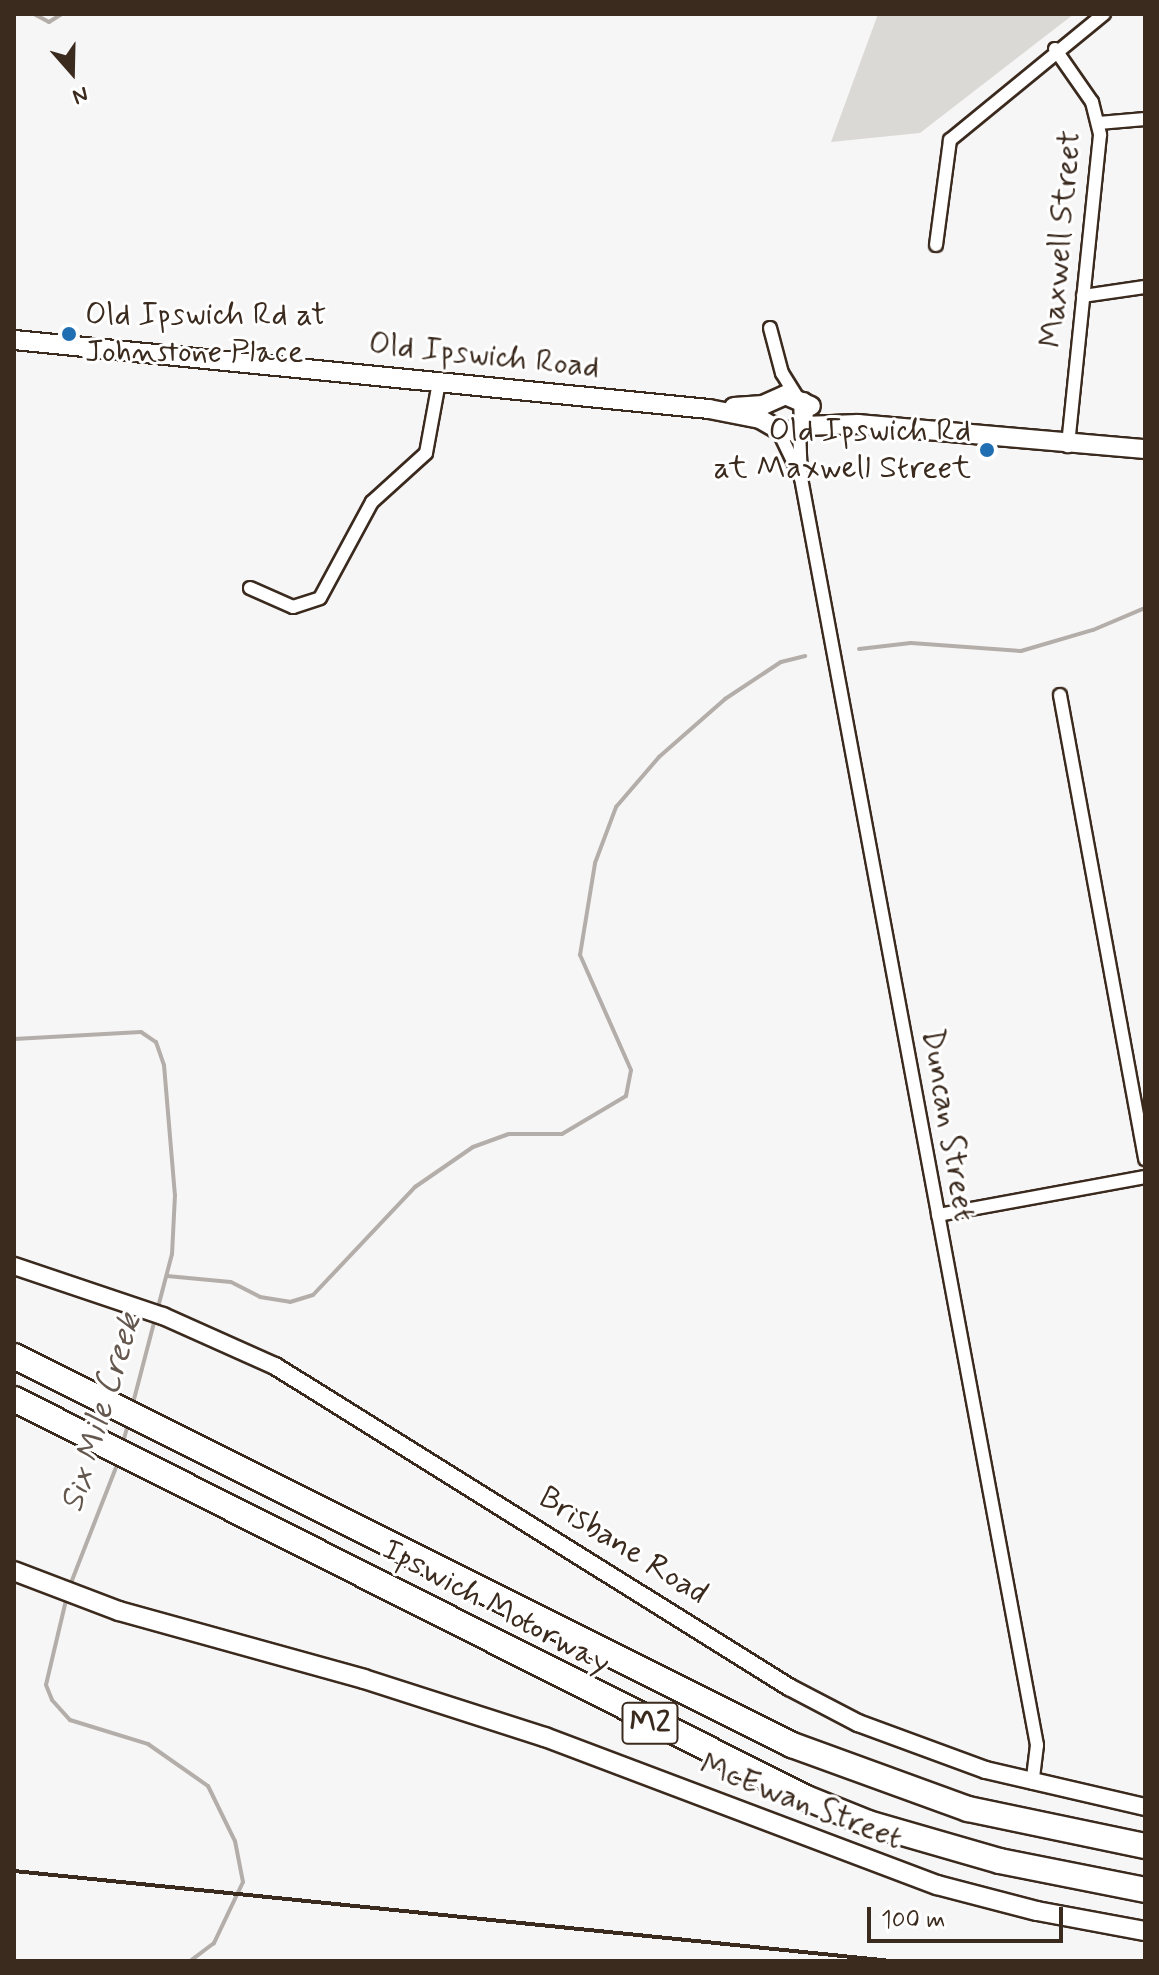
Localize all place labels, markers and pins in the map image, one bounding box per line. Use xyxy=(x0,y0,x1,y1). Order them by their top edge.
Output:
place label: Old Ipswich Rd at Johnstone Place xyxy=(85,297,333,372)
marker: Old Ipswich Rd at Johnstone Place xyxy=(60,325,78,343)
place label: Old Ipswich Rd at Maxwell Street xyxy=(712,413,971,488)
marker: Old Ipswich Rd at Maxwell Street xyxy=(978,441,996,459)

